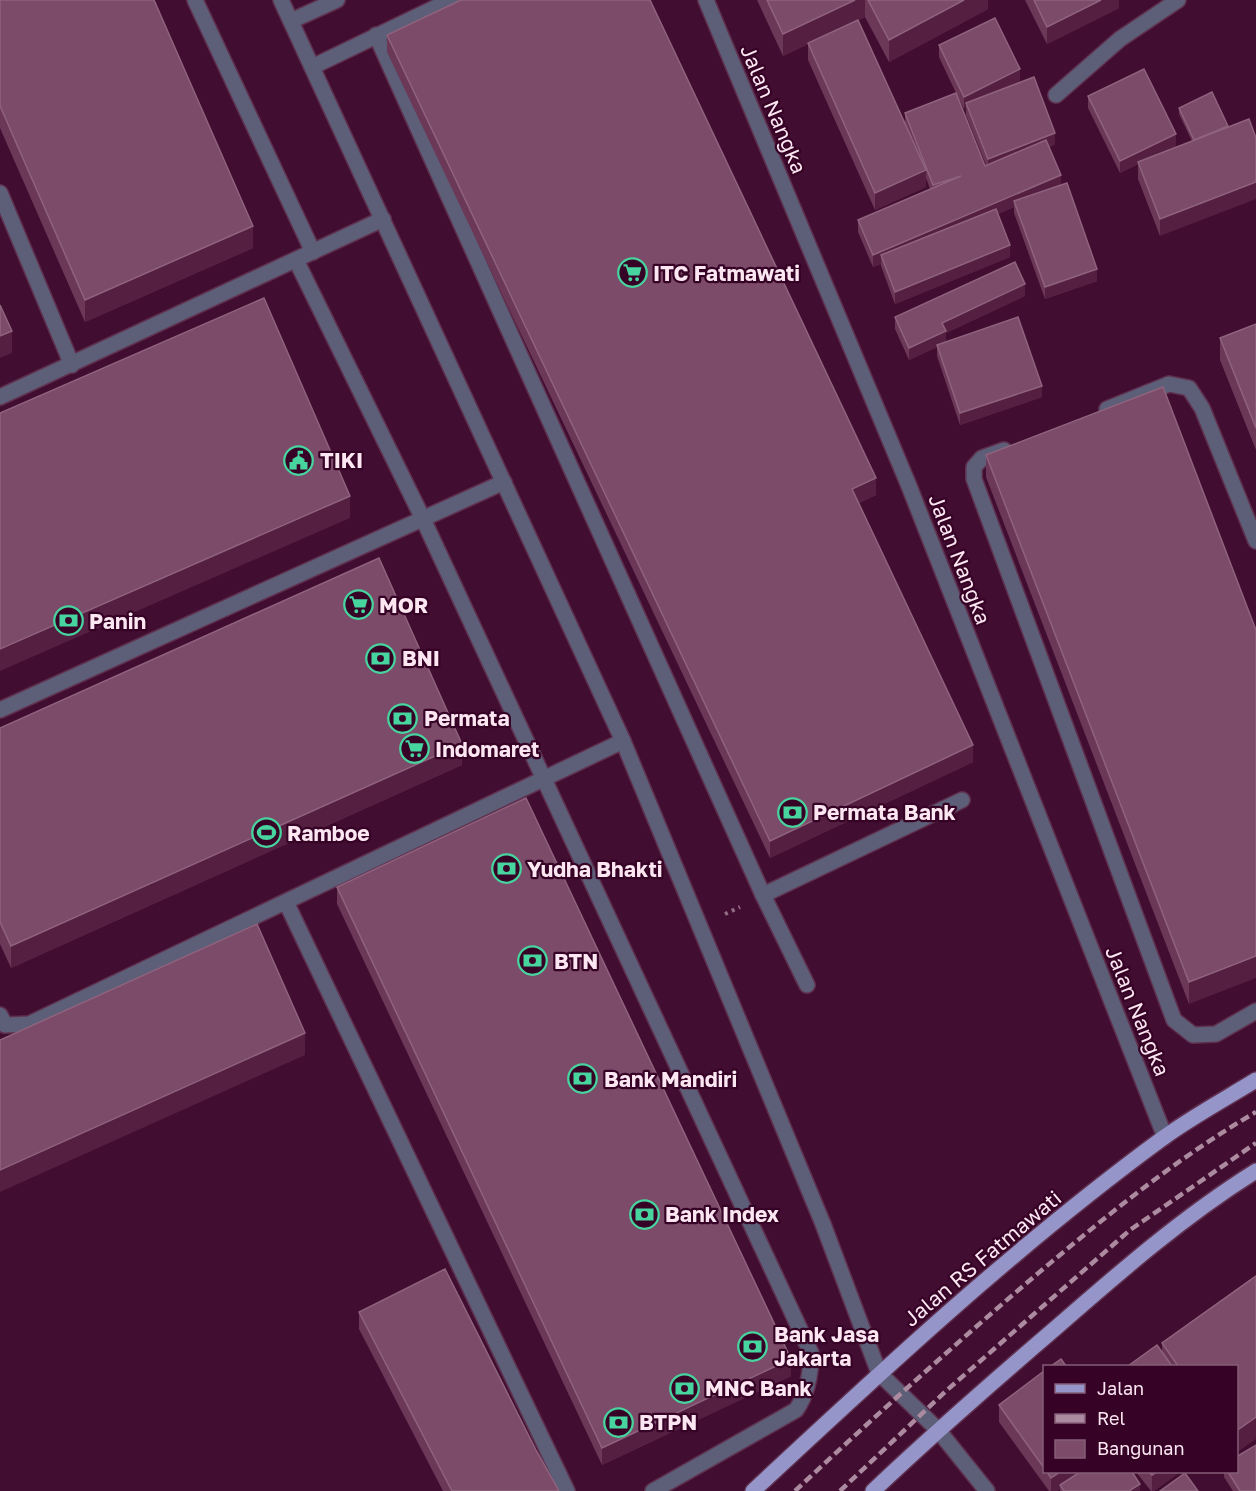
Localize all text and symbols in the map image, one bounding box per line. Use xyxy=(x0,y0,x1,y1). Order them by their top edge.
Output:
street label: Jalan Nangka xyxy=(735,41,813,177)
supermarket icon: ITC Fatmawati xyxy=(616,257,648,289)
place label: ITC Fatmawati xyxy=(653,260,800,286)
public building icon: TIKI xyxy=(283,444,315,476)
place label: TIKI xyxy=(320,447,363,473)
street label: Jalan Nangka xyxy=(923,490,997,628)
supermarket icon: MOR xyxy=(342,589,374,621)
place label: MOR xyxy=(379,592,428,618)
bank icon: Panin xyxy=(52,605,84,637)
place label: Panin xyxy=(89,608,146,634)
bank icon: BNI xyxy=(365,642,397,674)
place label: BNI xyxy=(402,645,440,671)
bank icon: Permata xyxy=(387,702,419,734)
place label: Permata xyxy=(424,705,510,731)
supermarket icon: Indomaret xyxy=(398,733,430,765)
place label: Indomaret xyxy=(435,736,539,762)
bank icon: Permata Bank xyxy=(776,796,808,828)
place label: Permata Bank xyxy=(813,799,956,825)
sports icon: Ramboe xyxy=(250,817,282,849)
place label: Ramboe xyxy=(287,820,370,846)
bank icon: Yudha Bhakti xyxy=(490,853,522,885)
place label: Yudha Bhakti xyxy=(527,856,663,882)
street label: Jalan Nangka xyxy=(1100,942,1176,1080)
bank icon: BTN xyxy=(517,945,549,977)
place label: BTN xyxy=(554,948,598,974)
bank icon: Bank Mandiri xyxy=(567,1063,599,1095)
place label: Bank Mandiri xyxy=(604,1066,737,1092)
street label: Jalan RS Fatmawati xyxy=(898,1184,1066,1332)
bank icon: Bank Index xyxy=(628,1198,660,1230)
place label: Bank Index xyxy=(665,1201,779,1227)
place label: Bank Jasa Jakarta xyxy=(774,1321,879,1371)
bank icon: Bank Jasa Jakarta xyxy=(737,1330,769,1362)
legend xyxy=(1043,1365,1238,1473)
bank icon: MNC Bank xyxy=(668,1372,700,1404)
place label: MNC Bank xyxy=(705,1375,812,1401)
text: Jalan xyxy=(1097,1377,1144,1399)
bank icon: BTPN xyxy=(602,1406,634,1438)
text: Rel xyxy=(1097,1407,1125,1429)
place label: BTPN xyxy=(639,1409,697,1435)
text: Bangunan xyxy=(1097,1437,1185,1459)

